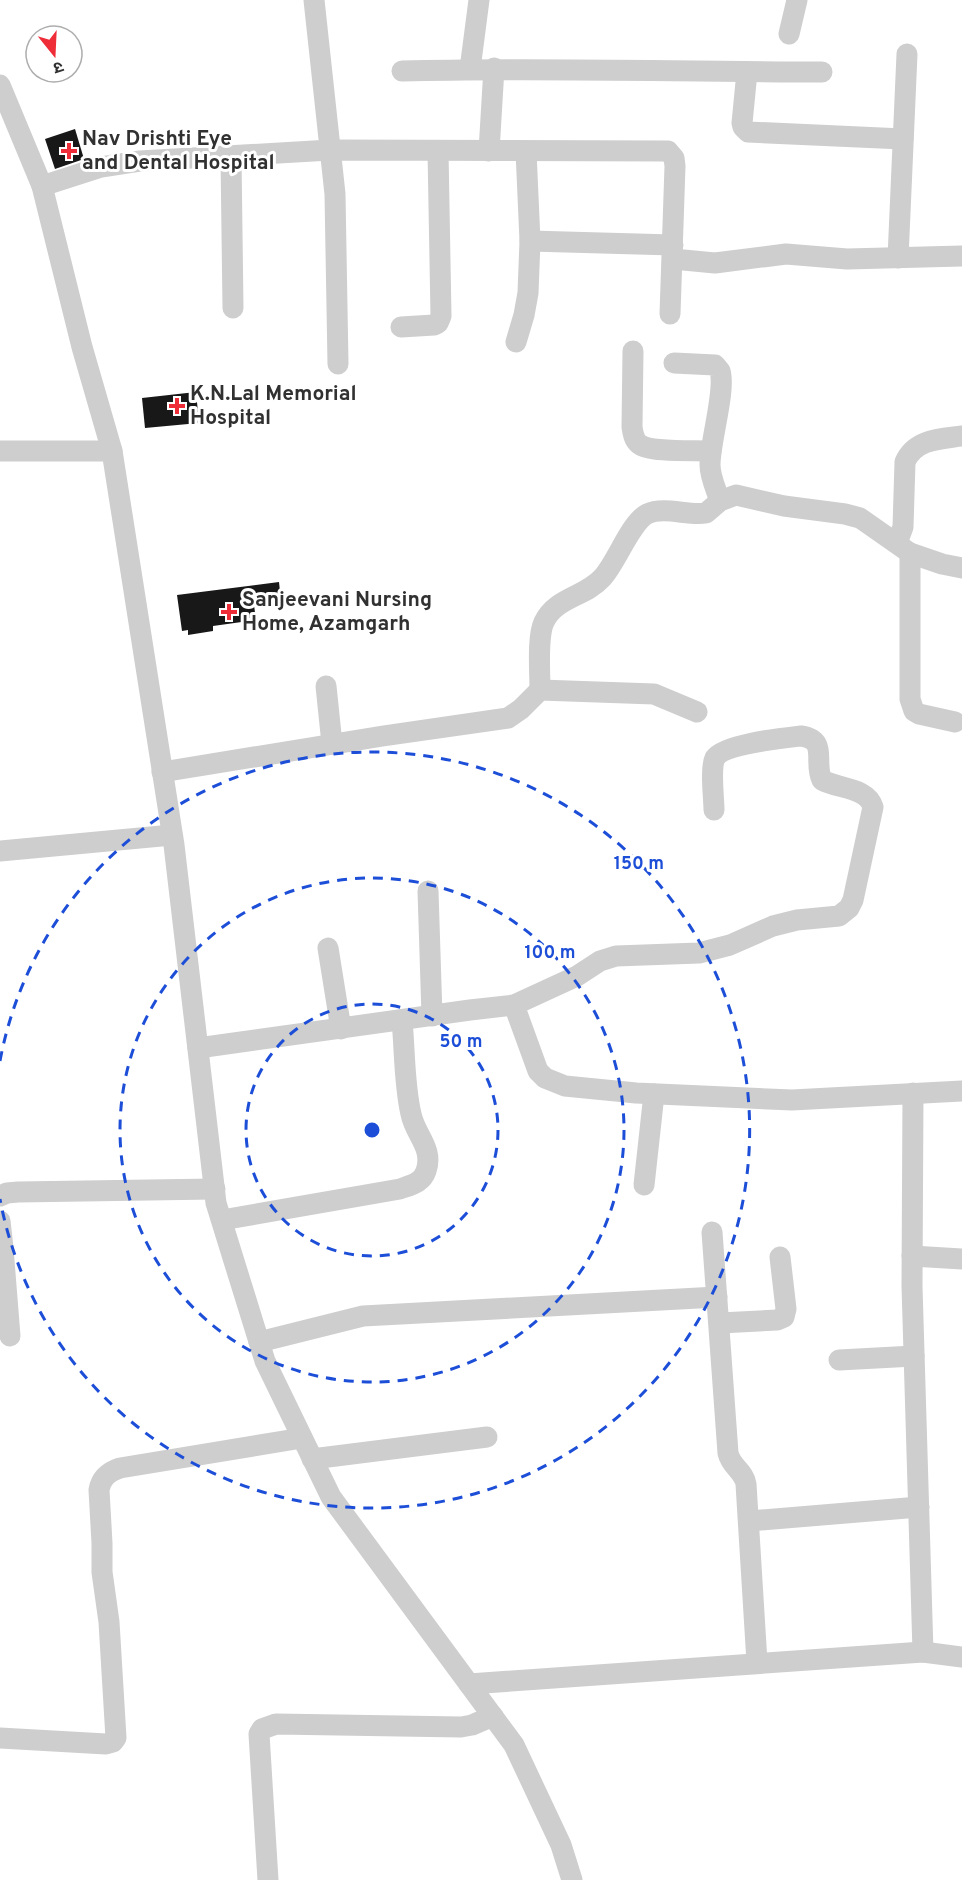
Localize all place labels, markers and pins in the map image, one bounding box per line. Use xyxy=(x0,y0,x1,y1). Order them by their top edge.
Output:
place label: Nav Drishti Eye and Dental Hospital xyxy=(82,126,275,177)
marker: Nav Drishti Eye and Dental Hospital xyxy=(60,142,78,160)
place label: K.N.Lal Memorial Hospital xyxy=(190,381,357,432)
marker: K.N.Lal Memorial Hospital xyxy=(168,397,186,415)
place label: Sanjeevani Nursing Home, Azamgarh xyxy=(242,587,432,638)
marker: Sanjeevani Nursing Home, Azamgarh xyxy=(220,603,238,621)
centre of rings xyxy=(362,1120,382,1140)

